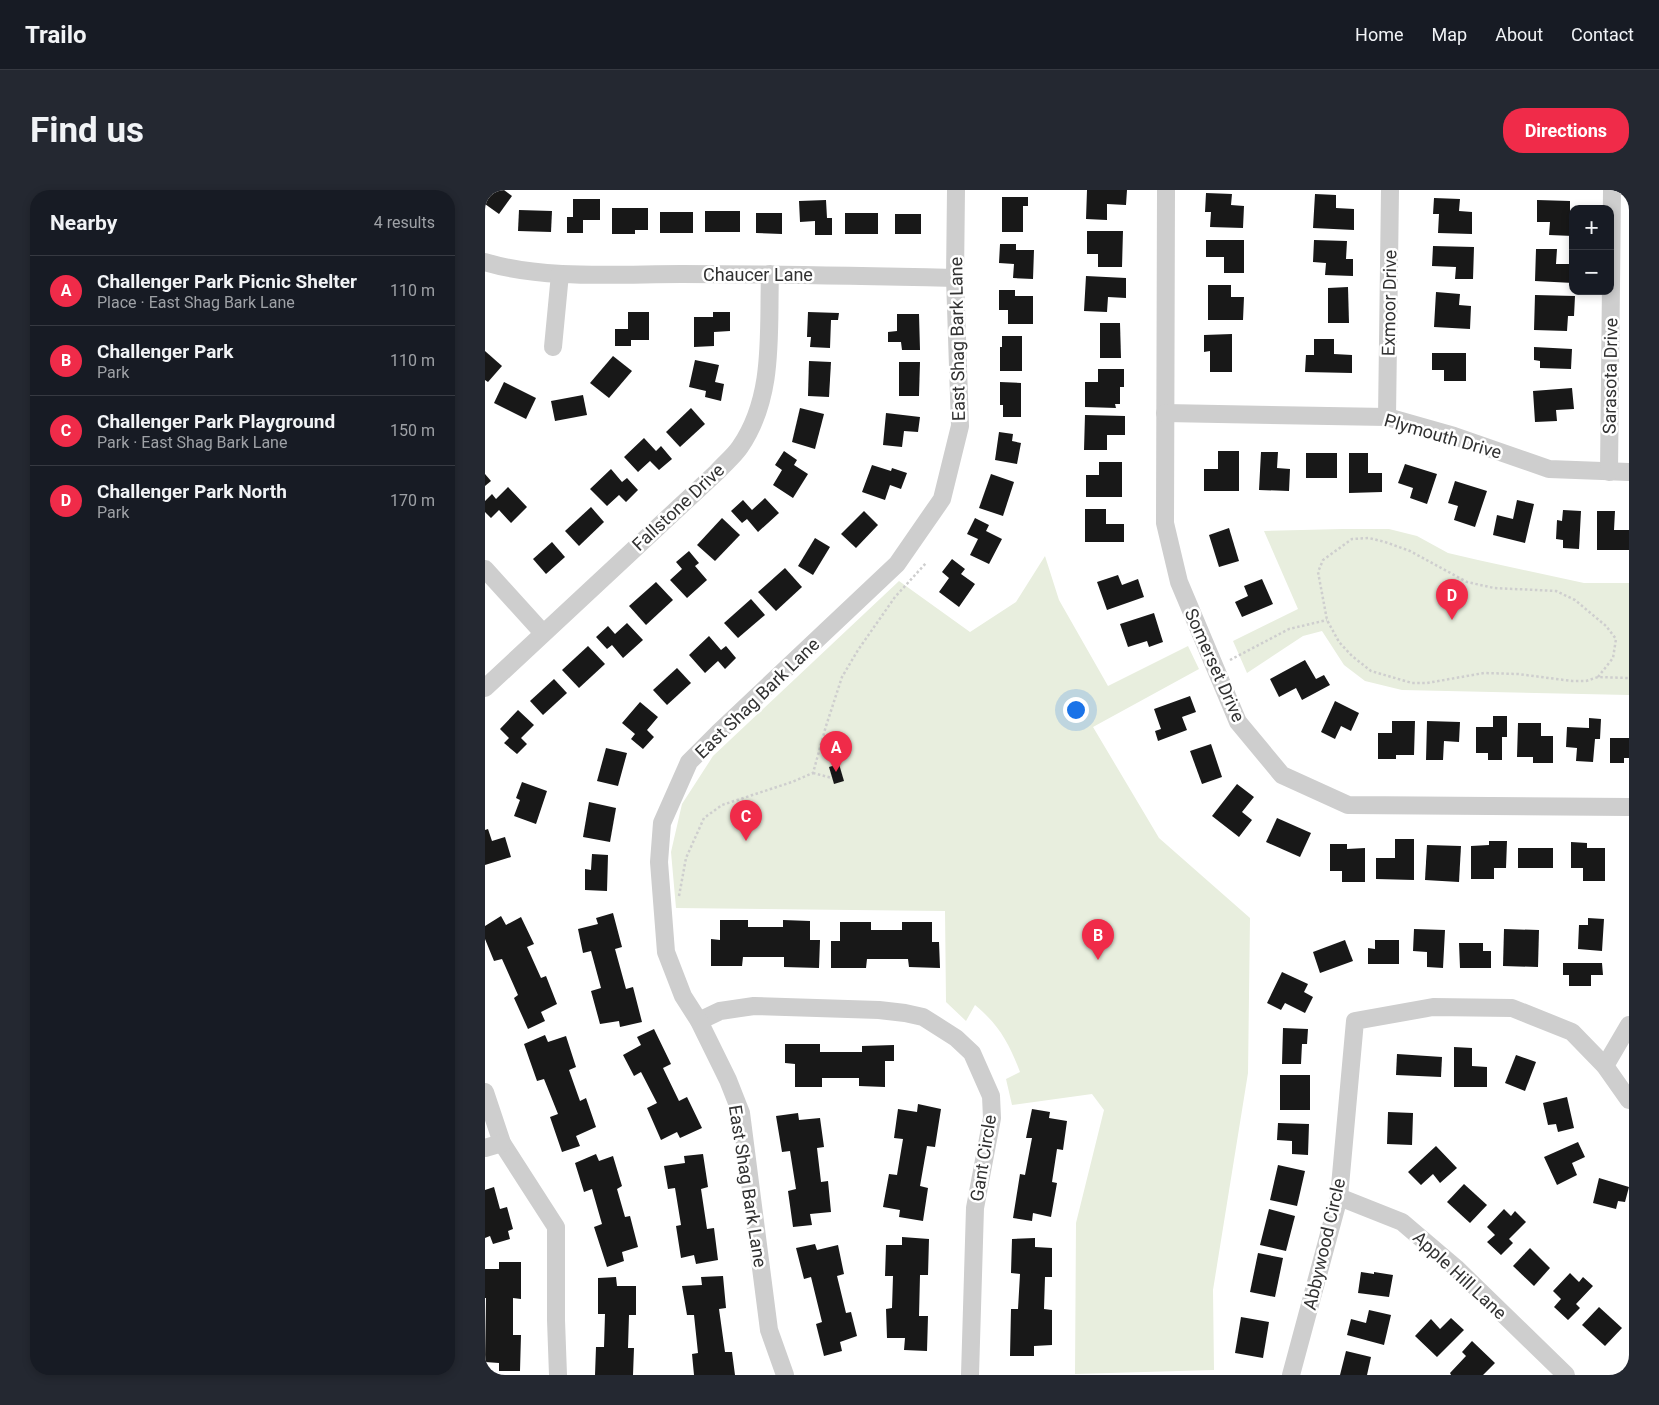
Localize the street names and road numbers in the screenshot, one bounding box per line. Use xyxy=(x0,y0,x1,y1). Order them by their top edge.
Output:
street label: Exmoor Drive xyxy=(1378,250,1400,356)
street label: East Shag Bark Lane xyxy=(945,257,969,421)
street label: Chaucer Lane xyxy=(703,264,813,285)
street label: Sarasota Drive xyxy=(1598,318,1622,434)
street label: Plymouth Drive xyxy=(1382,409,1504,463)
street label: Fallstone Drive xyxy=(628,459,728,555)
street label: Somerset Drive xyxy=(1181,605,1249,725)
street label: East Shag Bark Lane xyxy=(691,633,823,763)
street label: East Shag Bark Lane xyxy=(725,1103,771,1269)
street label: Gant Circle xyxy=(966,1113,1000,1203)
street label: Abbywood Circle xyxy=(1299,1176,1349,1312)
street label: Apple Hill Lane xyxy=(1409,1226,1511,1324)

